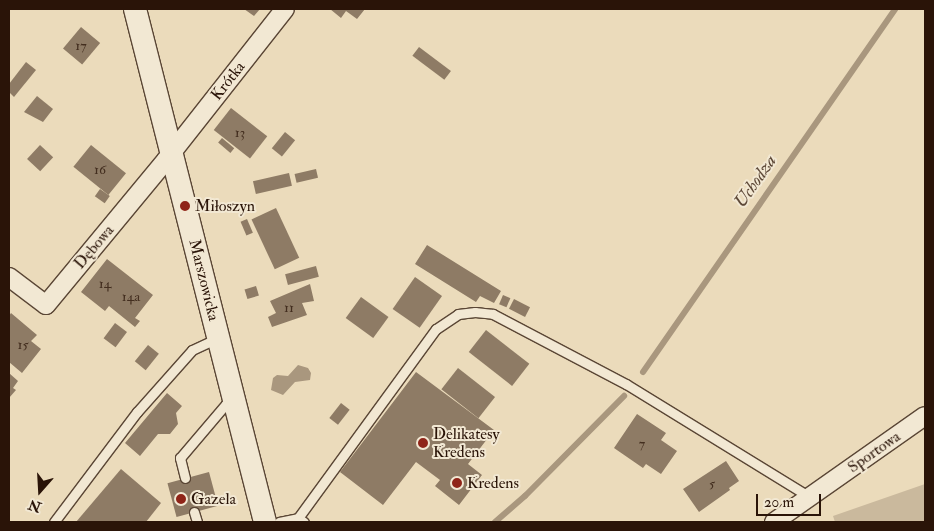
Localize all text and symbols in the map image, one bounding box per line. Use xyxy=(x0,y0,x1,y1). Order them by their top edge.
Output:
house number: 17 xyxy=(75,38,87,54)
street label: Krótka xyxy=(207,58,249,104)
house number: 13 xyxy=(235,125,245,141)
water label: Uchodza xyxy=(730,151,782,213)
house number: 16 xyxy=(94,162,106,178)
place label: Miłoszyn xyxy=(195,196,255,216)
marker: Miłoszyn xyxy=(179,200,191,212)
street label: Dębowa xyxy=(70,221,118,273)
street label: Marszowicka xyxy=(185,237,223,323)
house number: 14 xyxy=(99,276,111,292)
house number: 14a xyxy=(122,289,140,305)
house number: 11 xyxy=(284,300,294,316)
house number: 15 xyxy=(17,337,29,353)
place label: Delikatesy Kredens xyxy=(433,424,500,462)
street label: Sportowa xyxy=(844,427,904,477)
house number: 7 xyxy=(639,436,645,452)
marker: Delikatesy Kredens xyxy=(417,437,429,449)
north arrow xyxy=(15,466,65,516)
place label: Kredens xyxy=(467,473,519,493)
house number: 5 xyxy=(709,476,715,492)
marker: Kredens xyxy=(451,477,463,489)
scale bar xyxy=(759,484,824,516)
place label: Gazela xyxy=(191,489,236,509)
marker: Gazela xyxy=(175,493,187,505)
text: 20 m xyxy=(764,493,794,512)
text: N xyxy=(26,496,44,516)

